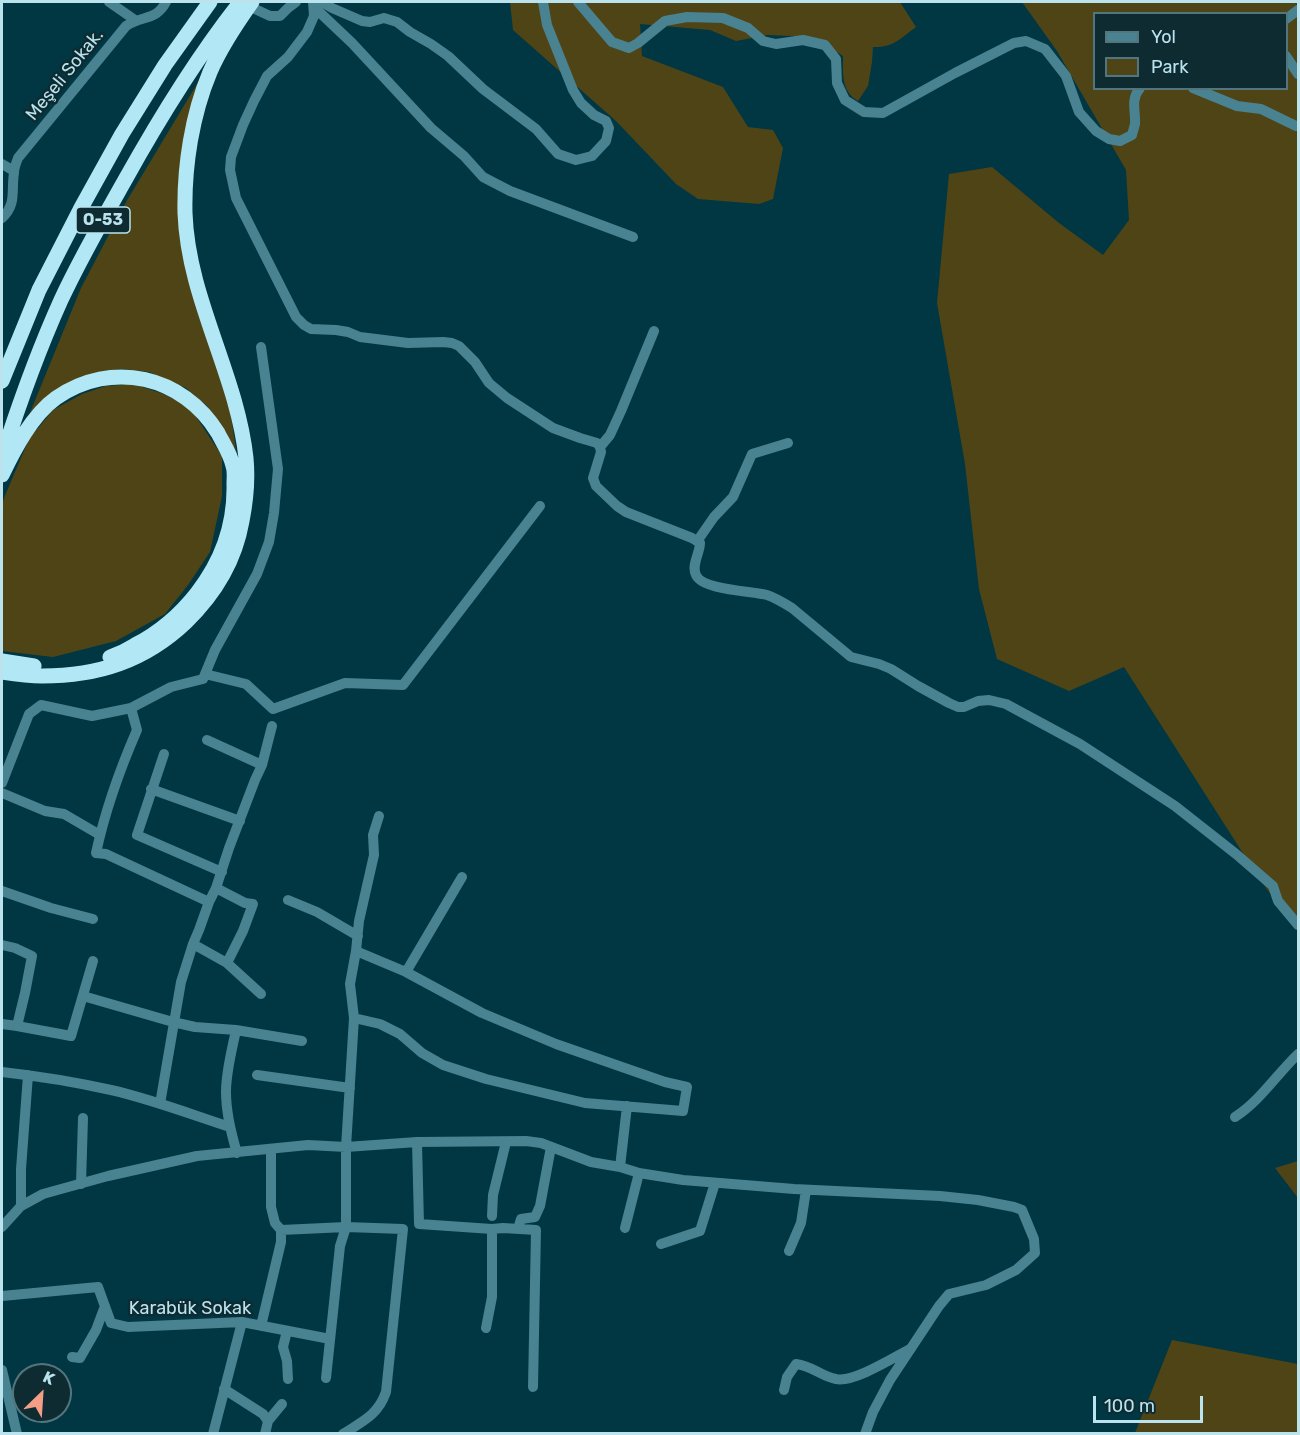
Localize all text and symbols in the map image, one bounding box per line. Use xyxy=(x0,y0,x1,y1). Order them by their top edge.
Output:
legend xyxy=(1093,12,1288,90)
street label: Meşeli Sokak. xyxy=(22,25,108,125)
text: Yol xyxy=(1151,26,1176,48)
text: Park xyxy=(1151,56,1188,78)
road number: O-53 xyxy=(76,207,130,233)
street label: Karabük Sokak xyxy=(129,1298,251,1320)
north arrow xyxy=(12,1363,72,1423)
text: K xyxy=(40,1367,58,1389)
scale bar xyxy=(1096,1384,1206,1422)
text: 100 m xyxy=(1104,1395,1155,1417)

